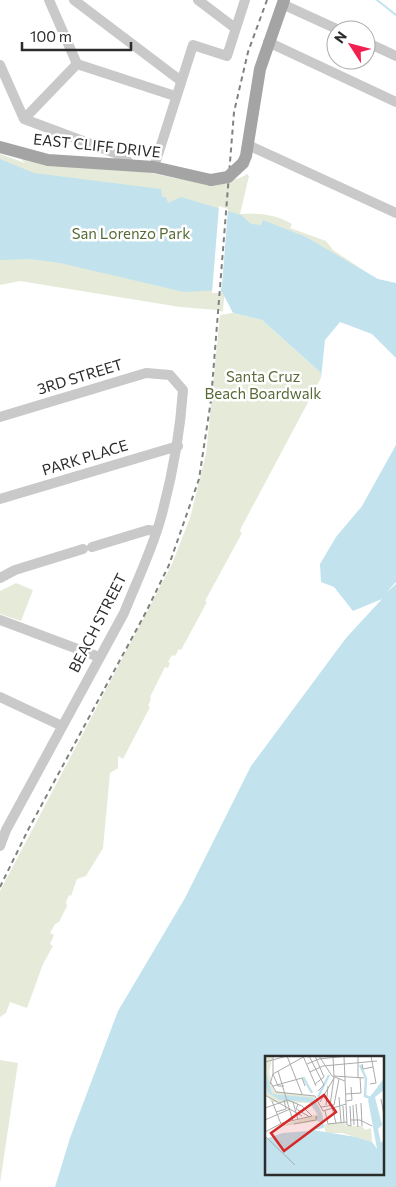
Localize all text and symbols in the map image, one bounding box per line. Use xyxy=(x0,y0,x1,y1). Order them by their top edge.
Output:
scale bar xyxy=(22,20,131,52)
north arrow xyxy=(326,20,376,70)
text: 100 m xyxy=(30,27,72,45)
text: N xyxy=(330,28,350,46)
street label: EAST CLIFF DRIVE xyxy=(33,129,162,161)
park label: San Lorenzo Park xyxy=(72,224,190,242)
street label: 3RD STREET xyxy=(35,354,125,398)
park label: Santa Cruz Beach Boardwalk xyxy=(205,367,321,402)
street label: PARK PLACE xyxy=(39,435,130,479)
street label: BEACH STREET xyxy=(64,570,130,675)
inset map xyxy=(265,1056,384,1174)

